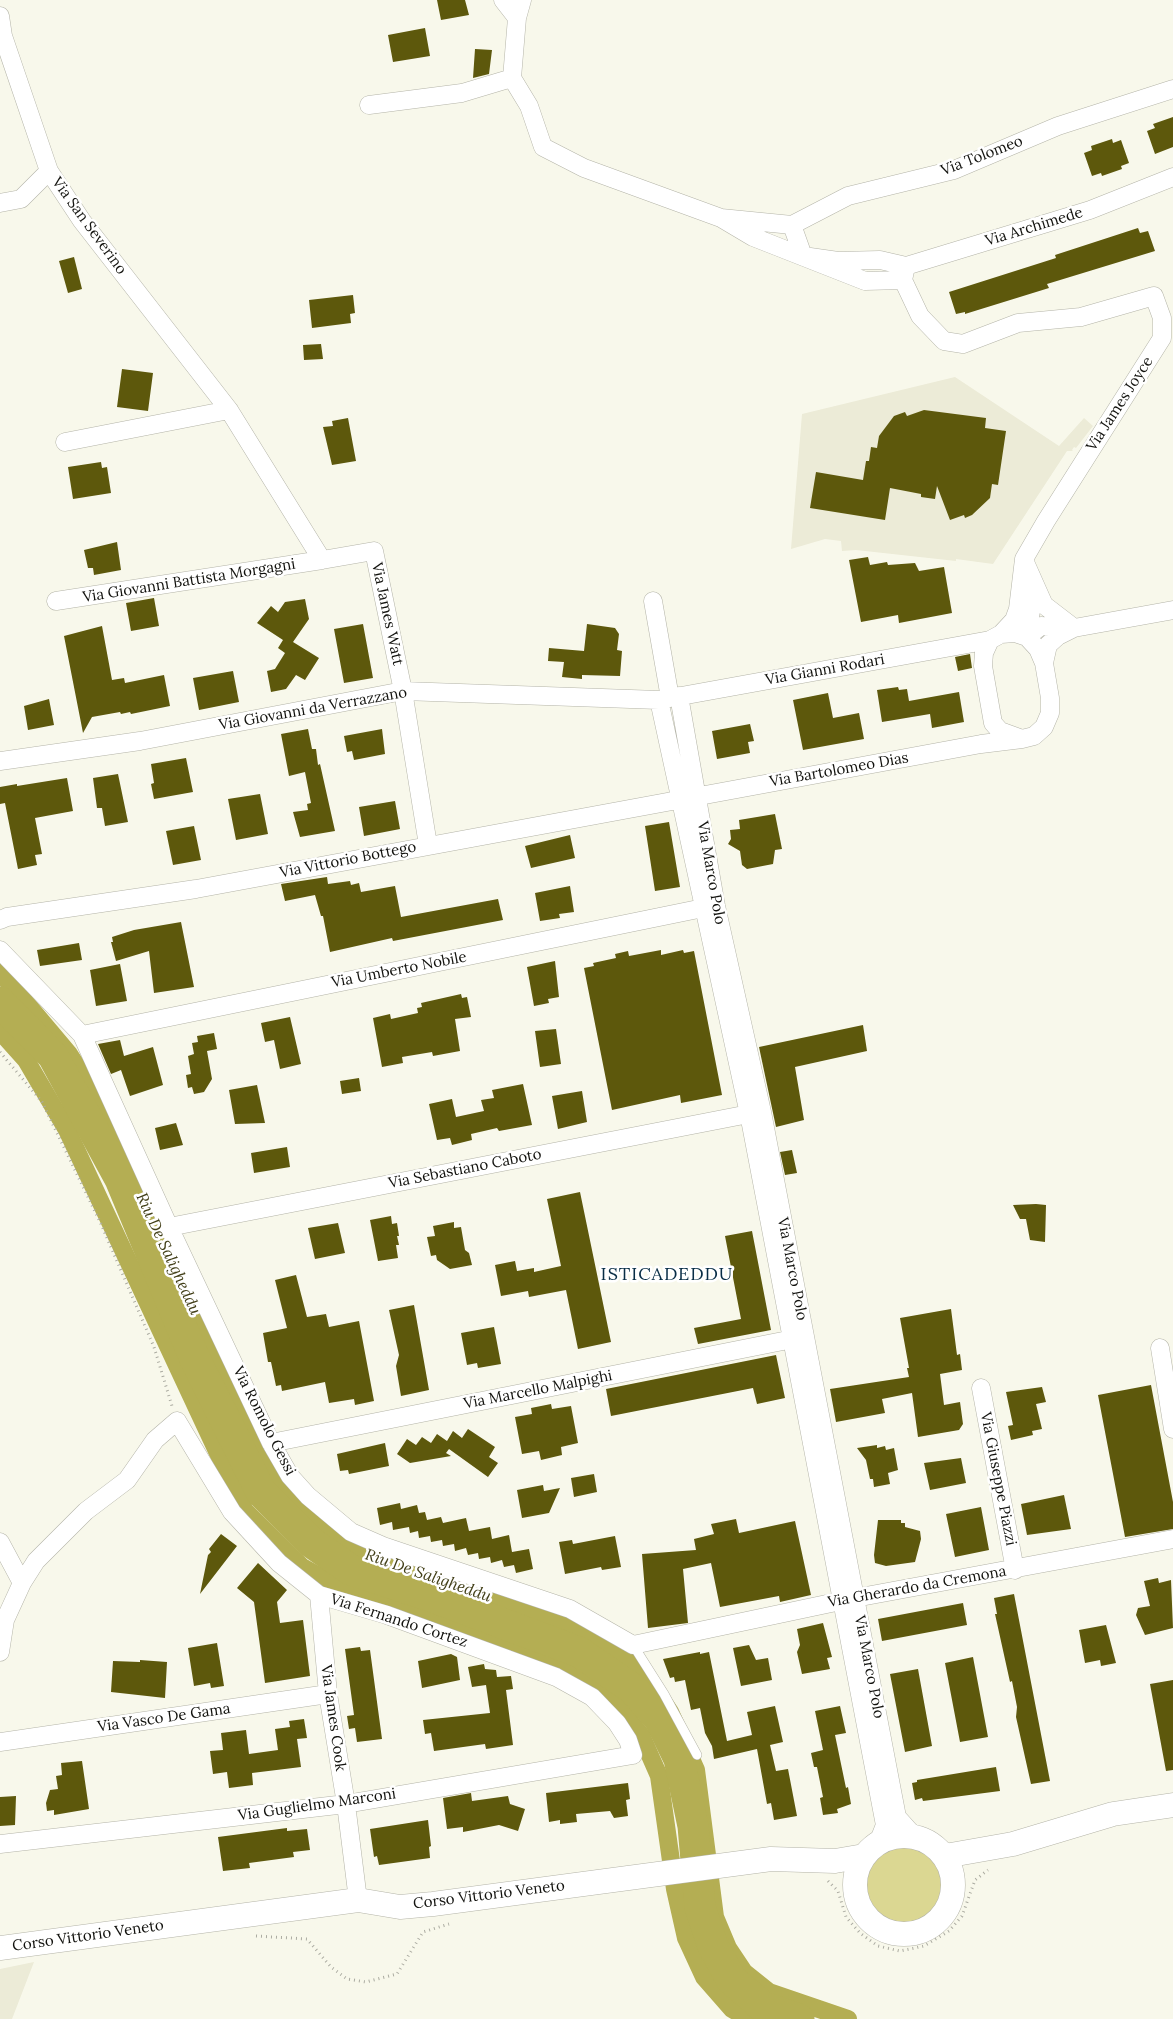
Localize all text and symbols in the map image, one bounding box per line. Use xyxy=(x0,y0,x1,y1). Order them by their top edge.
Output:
street label: Via Tolomeo xyxy=(939,132,1025,180)
street label: Via San Severino xyxy=(48,174,130,278)
street label: Via Archimede xyxy=(983,204,1085,250)
street label: Via James Joyce xyxy=(1083,353,1157,455)
street label: Via Giovanni Battista Morgagni xyxy=(81,555,297,607)
street label: Via James Watt xyxy=(367,561,407,667)
street label: Via Gianni Rodari xyxy=(764,651,886,689)
street label: Via Giovanni da Verrazzano xyxy=(217,684,409,734)
street label: Via Bartolomeo Dias xyxy=(768,749,910,791)
street label: Via Marco Polo xyxy=(693,820,729,926)
street label: Via Vittorio Bottego xyxy=(278,838,418,882)
street label: Via Umberto Nobile xyxy=(330,948,468,992)
street label: Via Sebastiano Caboto xyxy=(387,1145,543,1193)
water label: Riu De Saligheddu xyxy=(131,1190,205,1318)
street label: Via Marco Polo xyxy=(773,1216,811,1322)
district label: ISTICADEDDU xyxy=(599,1264,735,1286)
street label: Via Romolo Gessi xyxy=(229,1363,299,1479)
street label: Via Marcello Malpighi xyxy=(462,1367,614,1413)
street label: Via Giuseppe Piazzi xyxy=(976,1411,1020,1547)
water label: Riu De Saligheddu xyxy=(362,1545,494,1607)
street label: Via Gherardo da Cremona xyxy=(826,1562,1008,1612)
street label: Via Fernando Cortez xyxy=(328,1590,470,1652)
street label: Via Marco Polo xyxy=(850,1614,888,1720)
street label: Via James Cook xyxy=(317,1664,349,1772)
street label: Via Vasco De Gama xyxy=(97,1700,231,1736)
street label: Via Guglielmo Marconi xyxy=(237,1785,397,1825)
street label: Corso Vittorio Veneto xyxy=(412,1877,566,1913)
street label: Corso Vittorio Veneto xyxy=(11,1916,165,1956)

